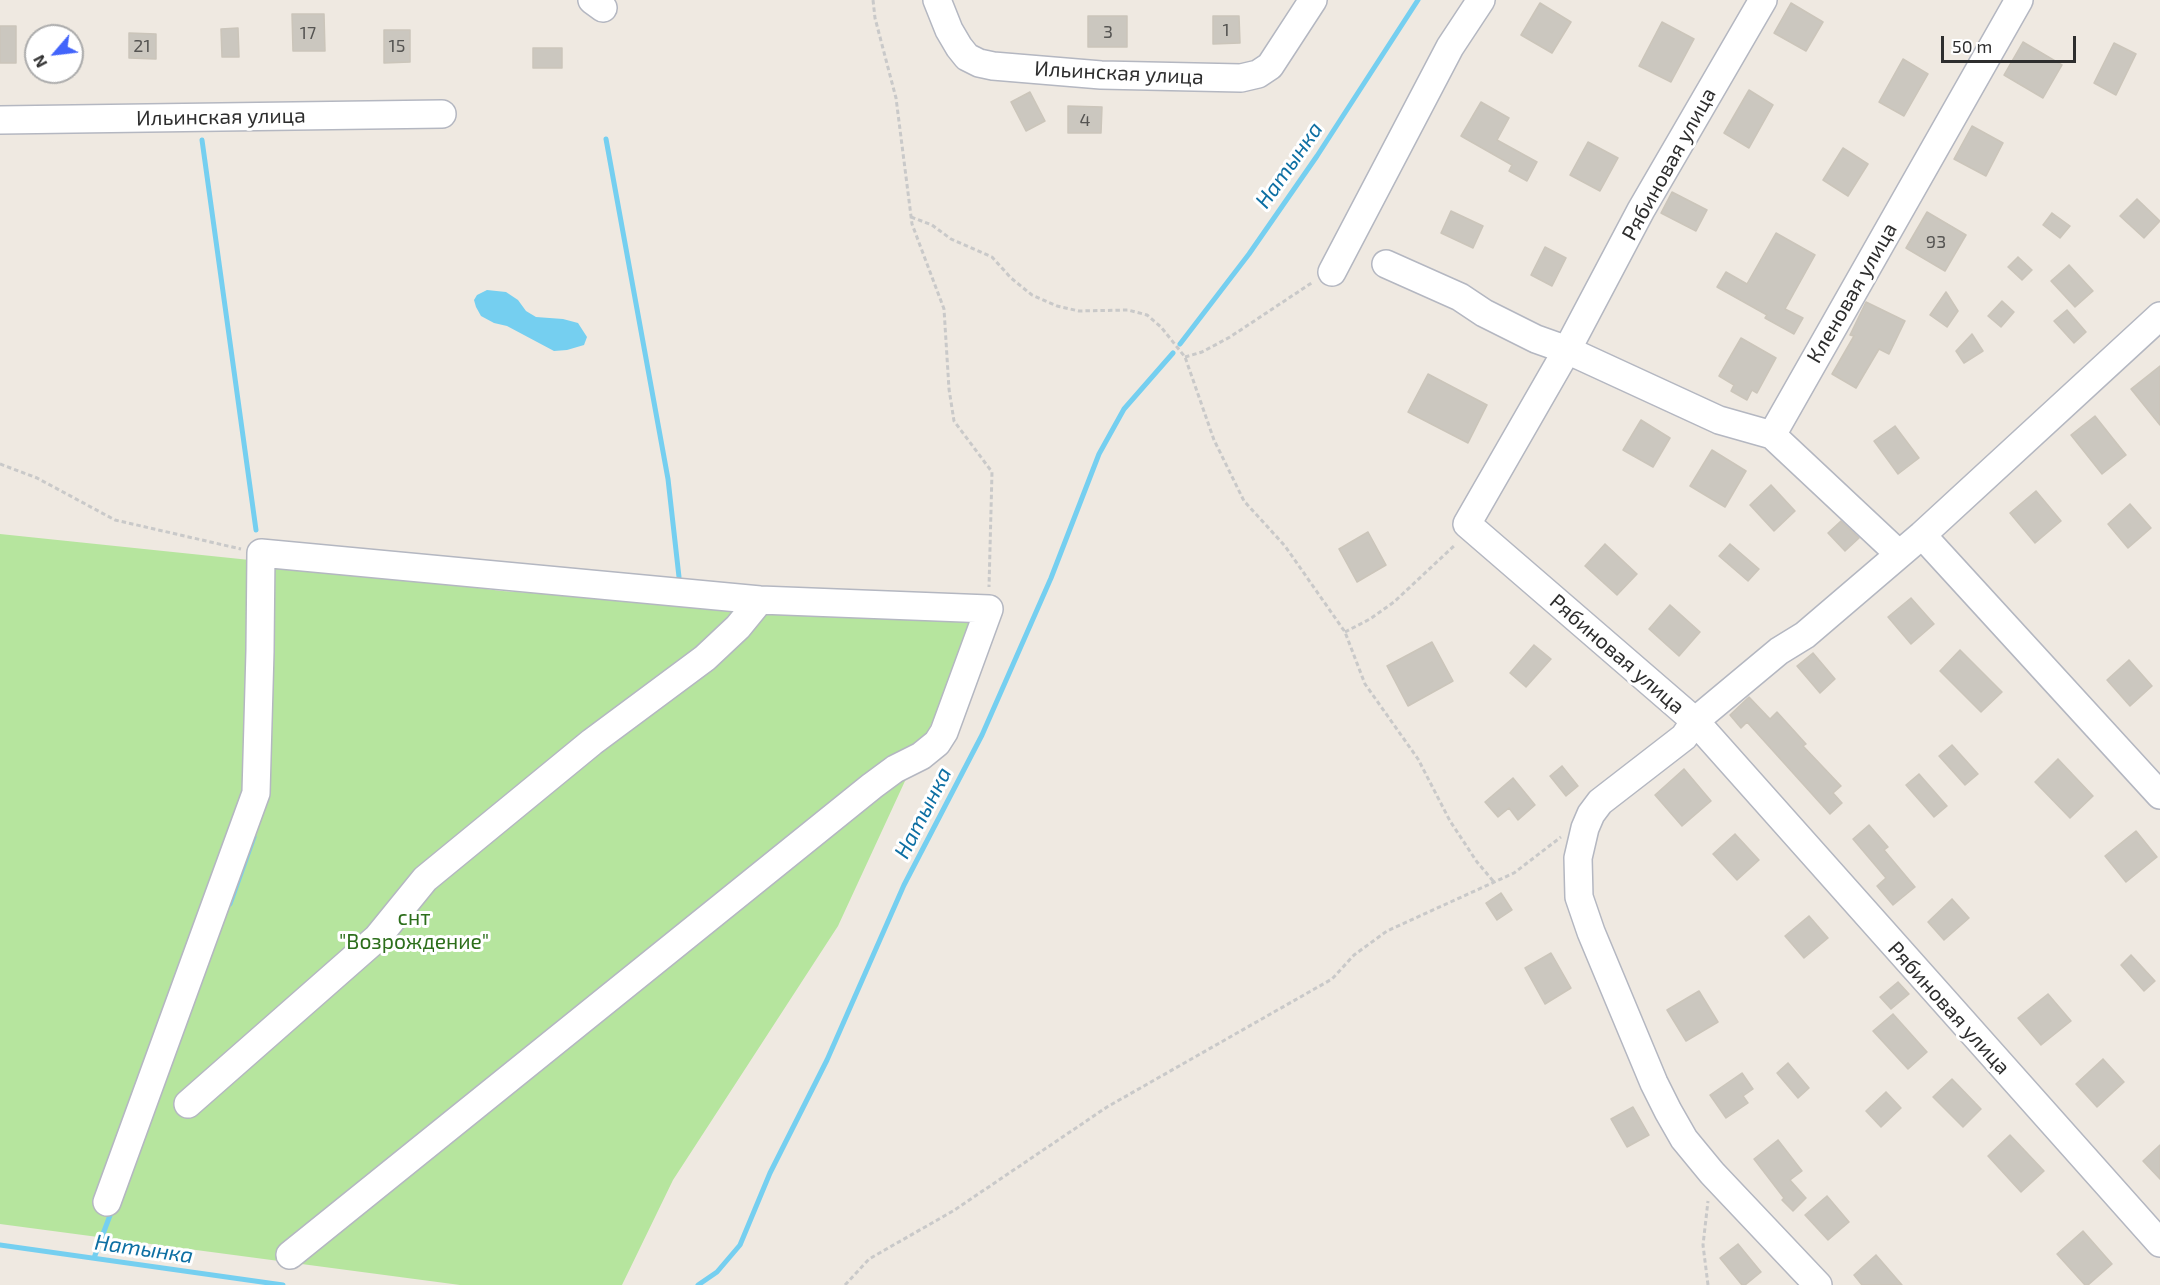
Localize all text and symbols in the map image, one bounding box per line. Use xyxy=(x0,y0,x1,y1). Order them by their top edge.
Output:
house number: 1 xyxy=(1222,19,1230,41)
house number: 3 xyxy=(1103,21,1113,43)
house number: 17 xyxy=(300,22,316,44)
north arrow xyxy=(24,24,84,84)
scale bar xyxy=(1944,24,2079,62)
house number: 21 xyxy=(133,35,151,57)
house number: 15 xyxy=(389,35,405,57)
text: 50 m xyxy=(1952,35,1992,57)
text: N xyxy=(28,52,51,71)
street label: Ильинская улица xyxy=(1034,56,1204,90)
street label: Рябиновая улица xyxy=(1617,83,1721,245)
street label: Ильинская улица xyxy=(136,103,306,131)
house number: 4 xyxy=(1079,109,1091,131)
water label: Натынка xyxy=(1250,117,1328,213)
street label: Кленовая улица xyxy=(1802,218,1902,368)
house number: 93 xyxy=(1926,231,1946,253)
street label: Рябиновая улица xyxy=(1544,589,1690,719)
water label: Натынка xyxy=(889,763,957,863)
park label: снт "Возрождение" xyxy=(339,905,489,955)
street label: Рябиновая улица xyxy=(1883,936,2015,1080)
water label: Натынка xyxy=(93,1229,195,1269)

